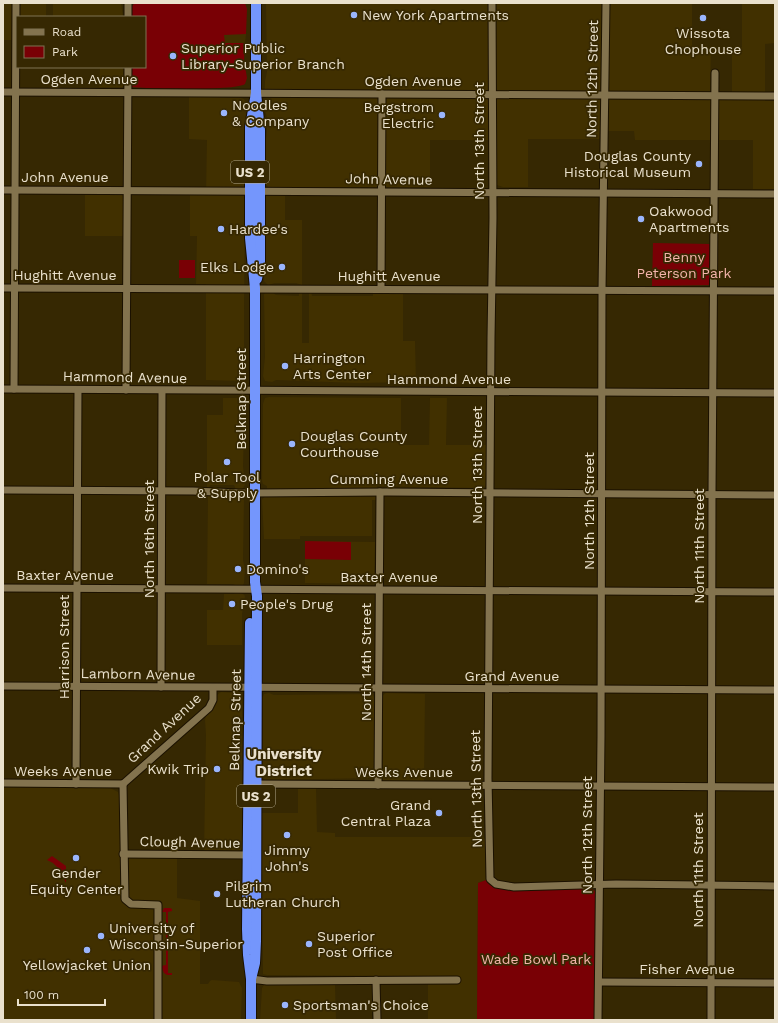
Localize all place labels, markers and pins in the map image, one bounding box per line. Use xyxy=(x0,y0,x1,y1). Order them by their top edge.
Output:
place label: New York Apartments xyxy=(362,7,509,23)
marker: New York Apartments xyxy=(349,10,359,20)
marker: Wissota Chophouse xyxy=(698,13,708,23)
place label: Wissota Chophouse xyxy=(665,25,741,57)
place label: Superior Public Library-Superior Branch xyxy=(181,40,345,72)
marker: Superior Public Library-Superior Branch xyxy=(168,51,178,61)
place label: Noodles & Company xyxy=(232,97,310,129)
place label: Bergstrom Electric xyxy=(363,99,434,131)
marker: Noodles & Company xyxy=(219,108,229,118)
marker: Bergstrom Electric xyxy=(437,110,447,120)
place label: Douglas County Historical Museum xyxy=(564,148,692,180)
marker: Douglas County Historical Museum xyxy=(694,159,704,169)
place label: Oakwood Apartments xyxy=(649,203,729,235)
marker: Oakwood Apartments xyxy=(636,214,646,224)
place label: Hardee's xyxy=(229,221,288,237)
marker: Hardee's xyxy=(216,224,226,234)
place label: Elks Lodge xyxy=(200,259,274,275)
marker: Elks Lodge xyxy=(277,262,287,272)
place label: Harrington Arts Center xyxy=(293,350,372,382)
marker: Harrington Arts Center xyxy=(280,361,290,371)
place label: Douglas County Courthouse xyxy=(300,428,408,460)
marker: Douglas County Courthouse xyxy=(287,439,297,449)
marker: Polar Tool & Supply xyxy=(222,457,232,467)
place label: Polar Tool & Supply xyxy=(194,469,261,501)
place label: Domino's xyxy=(246,561,309,577)
marker: Domino's xyxy=(233,564,243,574)
place label: People's Drug xyxy=(240,596,333,612)
marker: People's Drug xyxy=(227,599,237,609)
place label: Kwik Trip xyxy=(147,761,209,777)
marker: Kwik Trip xyxy=(212,764,222,774)
place label: Grand Central Plaza xyxy=(341,797,431,829)
marker: Grand Central Plaza xyxy=(434,808,444,818)
marker: Jimmy John's xyxy=(282,830,292,840)
place label: Jimmy John's xyxy=(264,842,310,874)
marker: Gender Equity Center xyxy=(71,853,81,863)
place label: Gender Equity Center xyxy=(29,865,123,897)
place label: Pilgrim Lutheran Church xyxy=(225,878,340,910)
marker: Pilgrim Lutheran Church xyxy=(212,889,222,899)
place label: University of Wisconsin-Superior xyxy=(109,920,243,952)
place label: Superior Post Office xyxy=(317,928,393,960)
marker: University of Wisconsin-Superior xyxy=(96,931,106,941)
marker: Superior Post Office xyxy=(304,939,314,949)
marker: Yellowjacket Union xyxy=(82,945,92,955)
place label: Yellowjacket Union xyxy=(23,957,151,973)
place label: Sportsman's Choice xyxy=(293,997,429,1013)
marker: Sportsman's Choice xyxy=(280,1000,290,1010)

